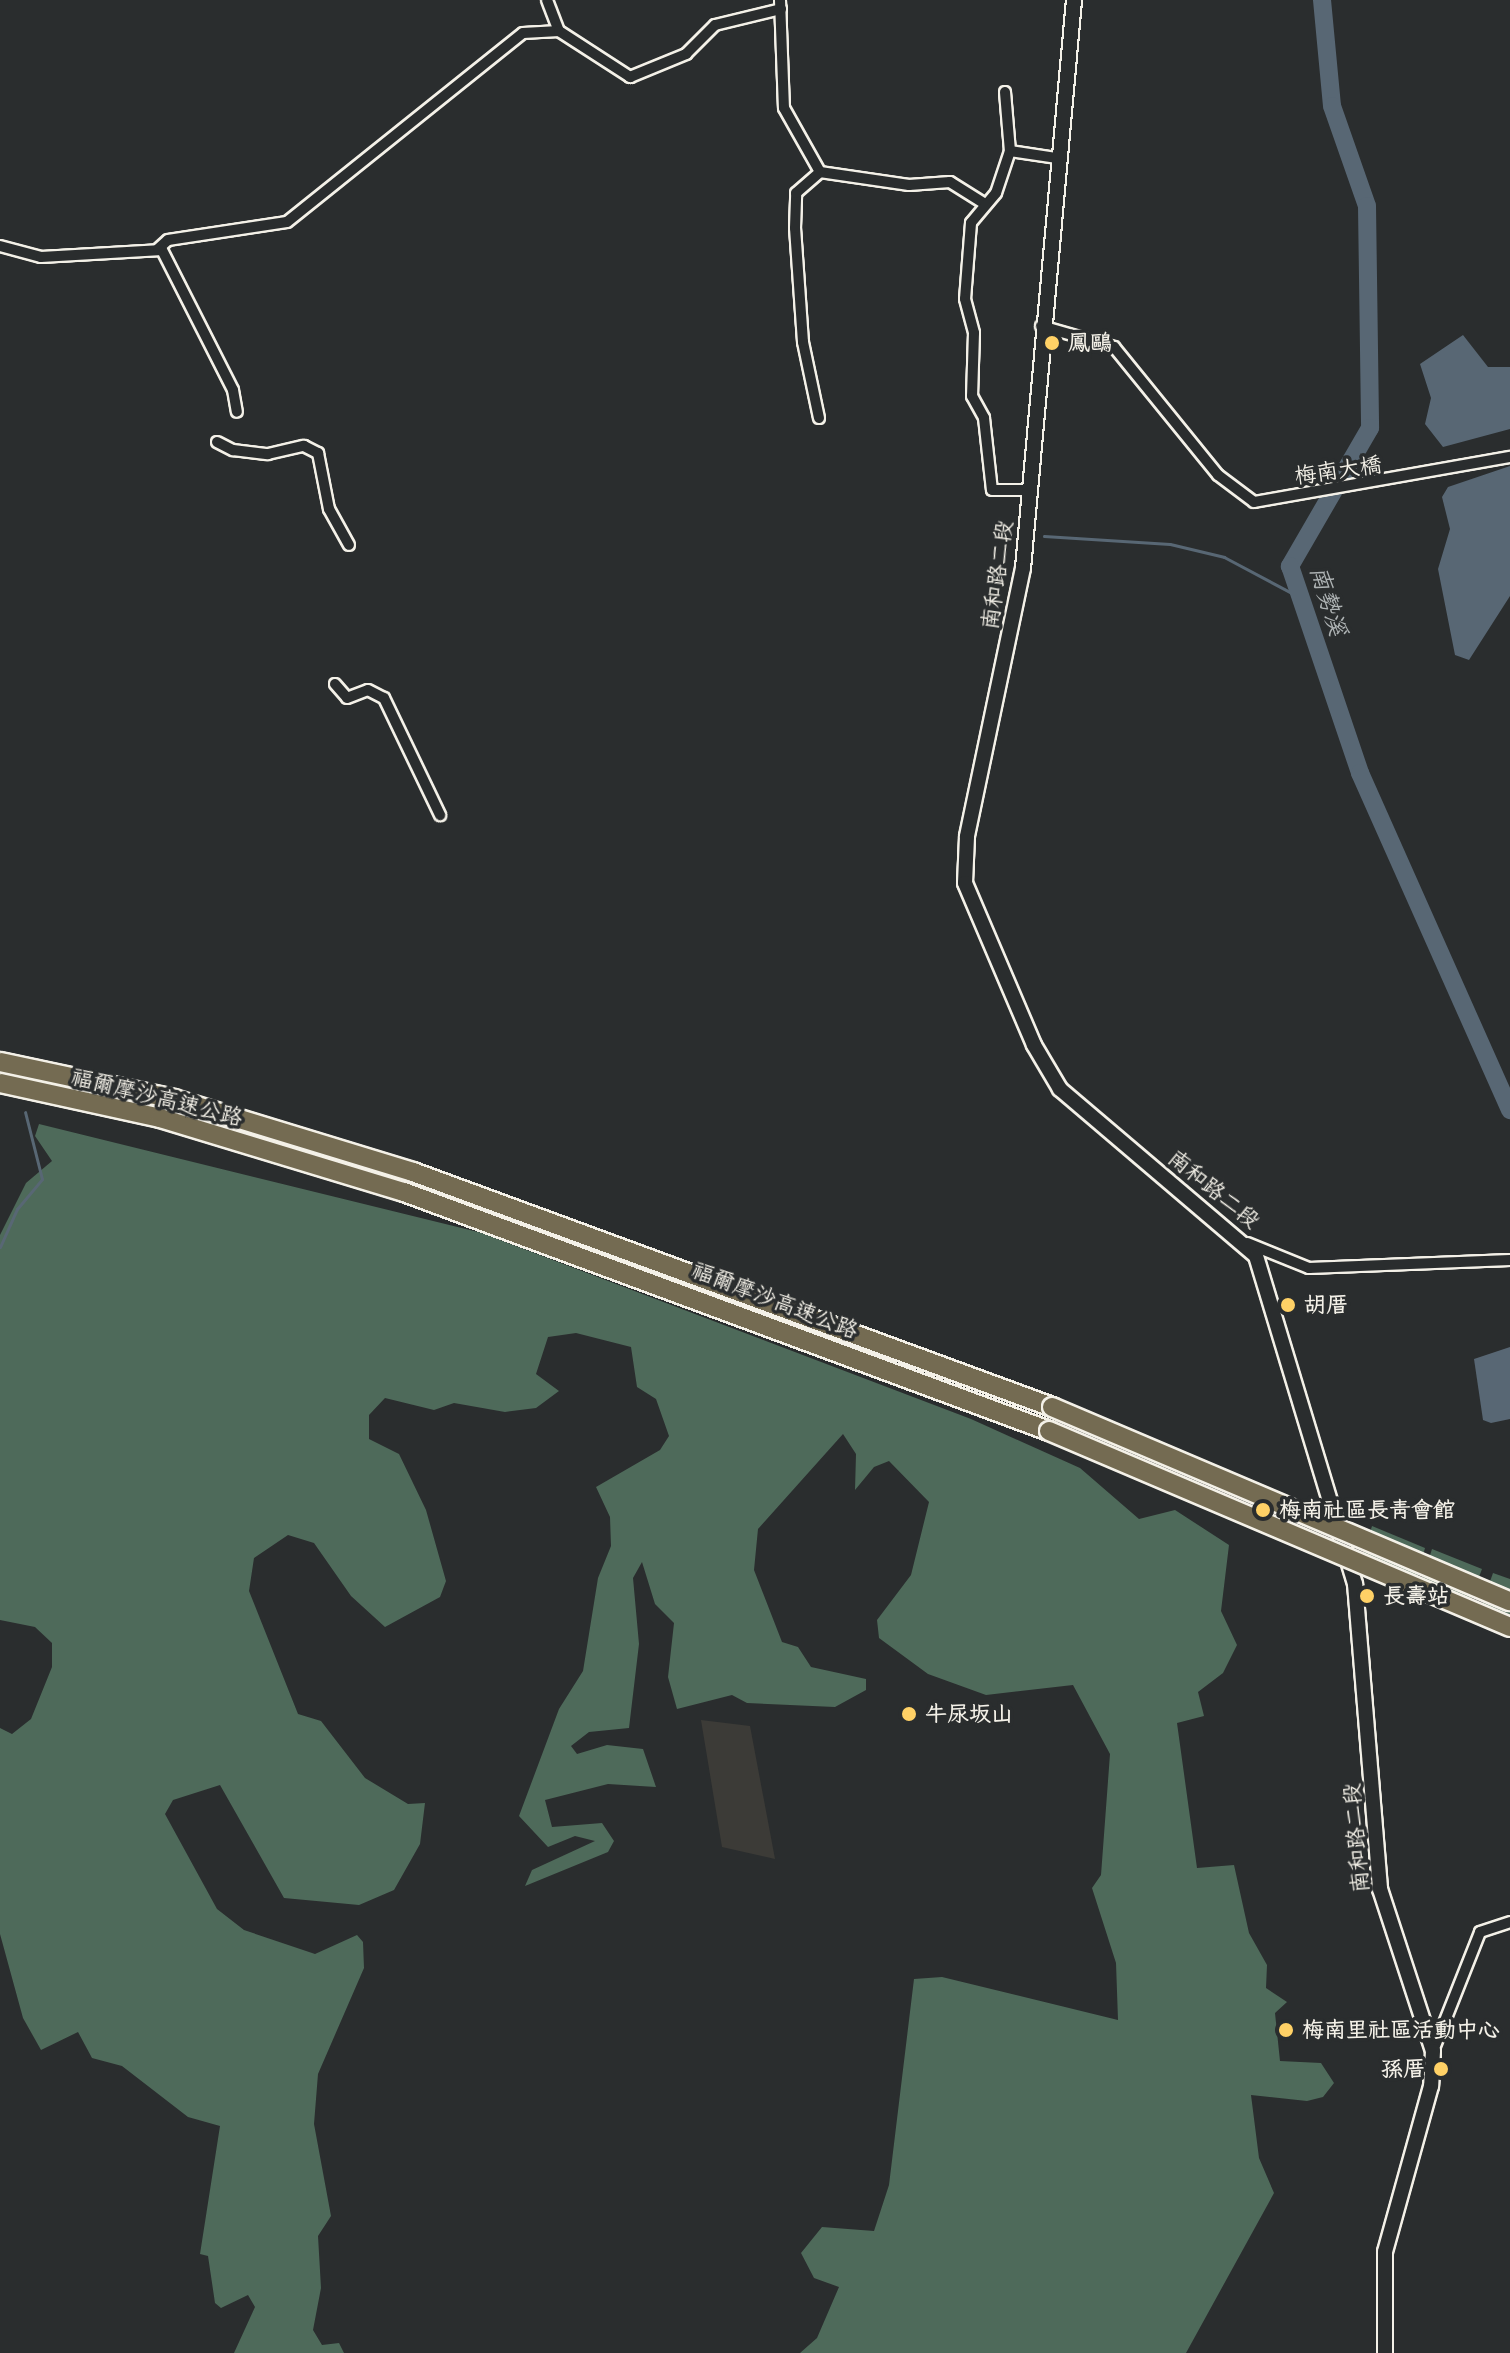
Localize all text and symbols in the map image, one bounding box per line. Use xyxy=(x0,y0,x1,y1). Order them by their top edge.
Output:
place label: 鳳鷗 xyxy=(1068,330,1112,356)
marker: 鳳鷗 xyxy=(1043,334,1061,352)
street label: 梅南大橋 xyxy=(1293,451,1383,489)
street label: 南和路二段 xyxy=(976,519,1018,631)
water label: 南勢溪 xyxy=(1304,562,1352,640)
street label: 福爾摩沙高速公路 xyxy=(68,1063,246,1131)
street label: 南和路二段 xyxy=(1163,1144,1265,1234)
street label: 福爾摩沙高速公路 xyxy=(688,1256,862,1344)
place label: 胡厝 xyxy=(1304,1292,1348,1318)
marker: 胡厝 xyxy=(1279,1296,1297,1314)
place label: 梅南社區長青會館 xyxy=(1279,1497,1455,1523)
marker: 梅南社區長青會館 xyxy=(1254,1501,1272,1519)
place label: 長壽站 xyxy=(1383,1583,1449,1609)
marker: 長壽站 xyxy=(1358,1587,1376,1605)
place label: 牛尿坂山 xyxy=(925,1701,1013,1727)
marker: 牛尿坂山 xyxy=(900,1705,918,1723)
street label: 南和路二段 xyxy=(1338,1782,1374,1894)
place label: 梅南里社區活動中心 xyxy=(1302,2017,1500,2043)
marker: 梅南里社區活動中心 xyxy=(1277,2021,1295,2039)
place label: 孫厝 xyxy=(1381,2056,1425,2082)
marker: 孫厝 xyxy=(1432,2060,1450,2078)

